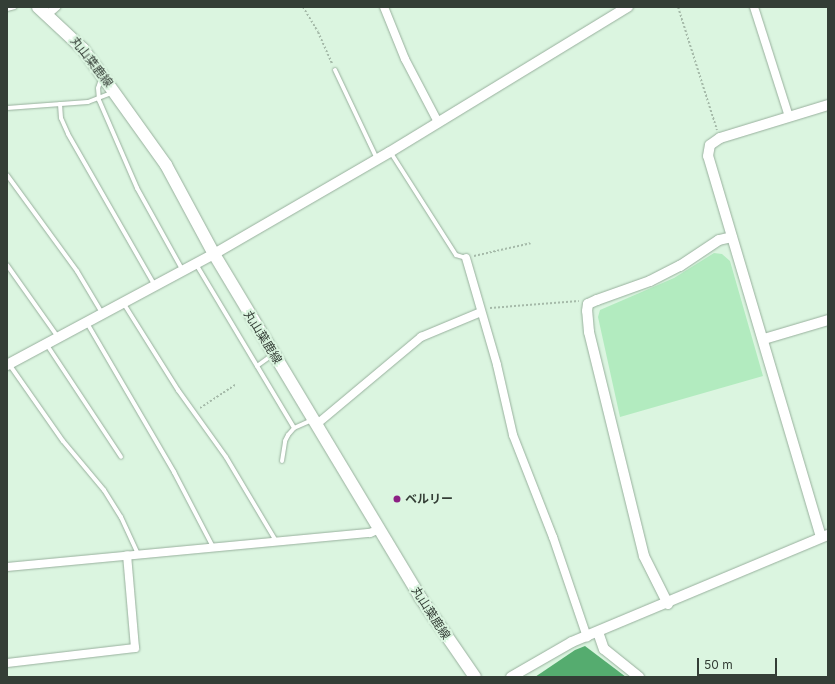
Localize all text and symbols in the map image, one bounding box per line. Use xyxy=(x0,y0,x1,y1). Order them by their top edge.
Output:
street label: 丸山葉鹿線 xyxy=(68,34,116,90)
street label: 丸山葉鹿線 xyxy=(241,308,285,366)
place label: ベルリー xyxy=(405,492,453,506)
marker: ベルリー xyxy=(392,494,402,504)
street label: 丸山葉鹿線 xyxy=(409,584,453,642)
scale bar xyxy=(699,650,779,676)
text: 50 m xyxy=(704,657,733,672)

